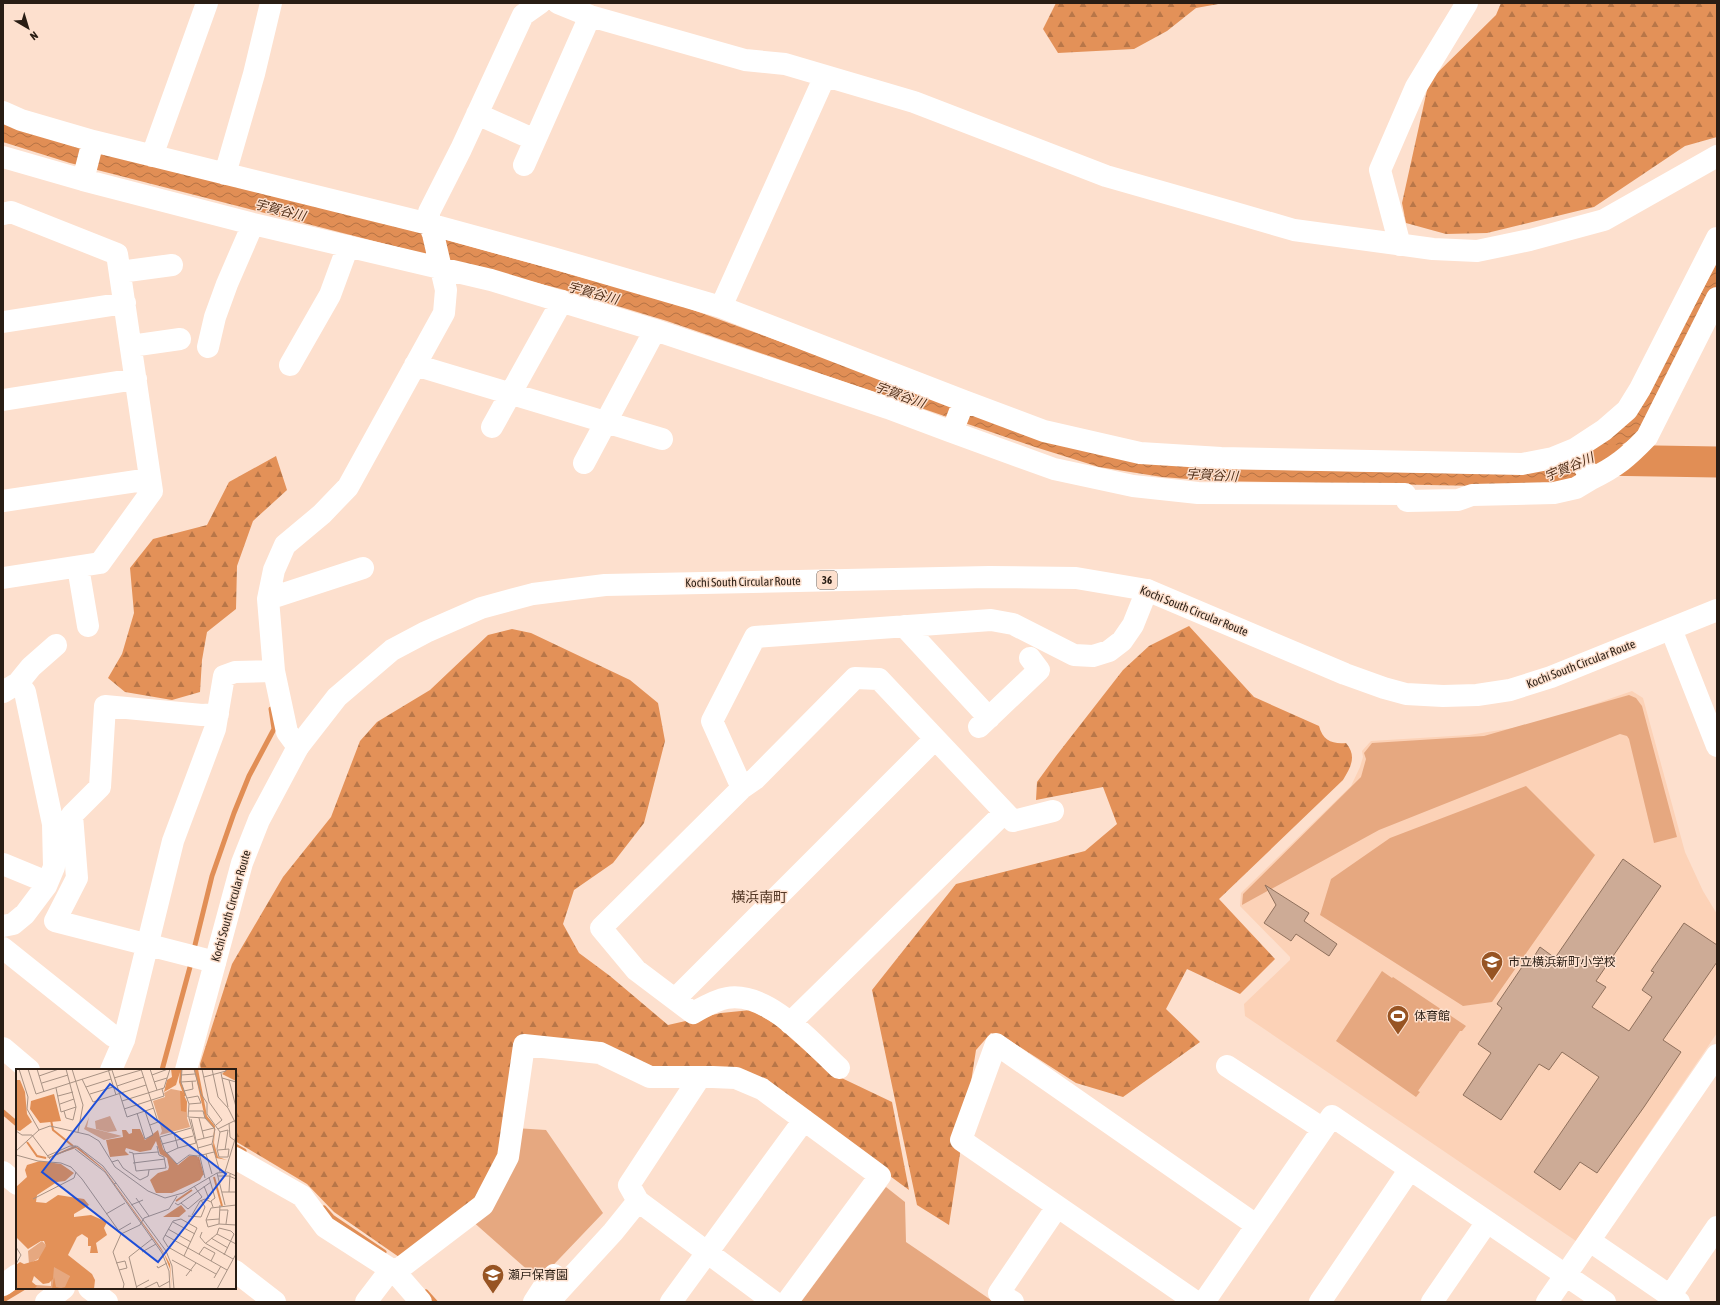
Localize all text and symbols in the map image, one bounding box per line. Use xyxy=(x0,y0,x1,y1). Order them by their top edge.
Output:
north arrow xyxy=(8,8,48,48)
text: N xyxy=(28,29,40,43)
water label: 宇賀谷川 xyxy=(253,196,309,224)
water label: 宇賀谷川 xyxy=(566,279,622,307)
water label: 宇賀谷川 xyxy=(873,379,929,412)
water label: 宇賀谷川 xyxy=(1542,449,1598,484)
water label: 宇賀谷川 xyxy=(1186,466,1240,484)
road number: 36 xyxy=(817,571,837,589)
street label: Kochi South Circular Route xyxy=(685,574,801,590)
street label: Kochi South Circular Route xyxy=(1138,583,1250,639)
street label: Kochi South Circular Route xyxy=(1525,637,1637,691)
street label: Kochi South Circular Route xyxy=(208,849,254,963)
district label: 横浜南町 xyxy=(731,889,787,905)
school or university icon: 市立横浜新町小学校 xyxy=(1479,949,1505,982)
place label: 市立横浜新町小学校 xyxy=(1508,955,1616,969)
sports icon: 体育館 xyxy=(1385,1003,1411,1036)
place label: 体育館 xyxy=(1414,1009,1450,1023)
inset map xyxy=(16,1069,236,1289)
school or university icon: 瀬戸保育園 xyxy=(480,1262,506,1295)
place label: 瀬戸保育園 xyxy=(508,1268,568,1282)

